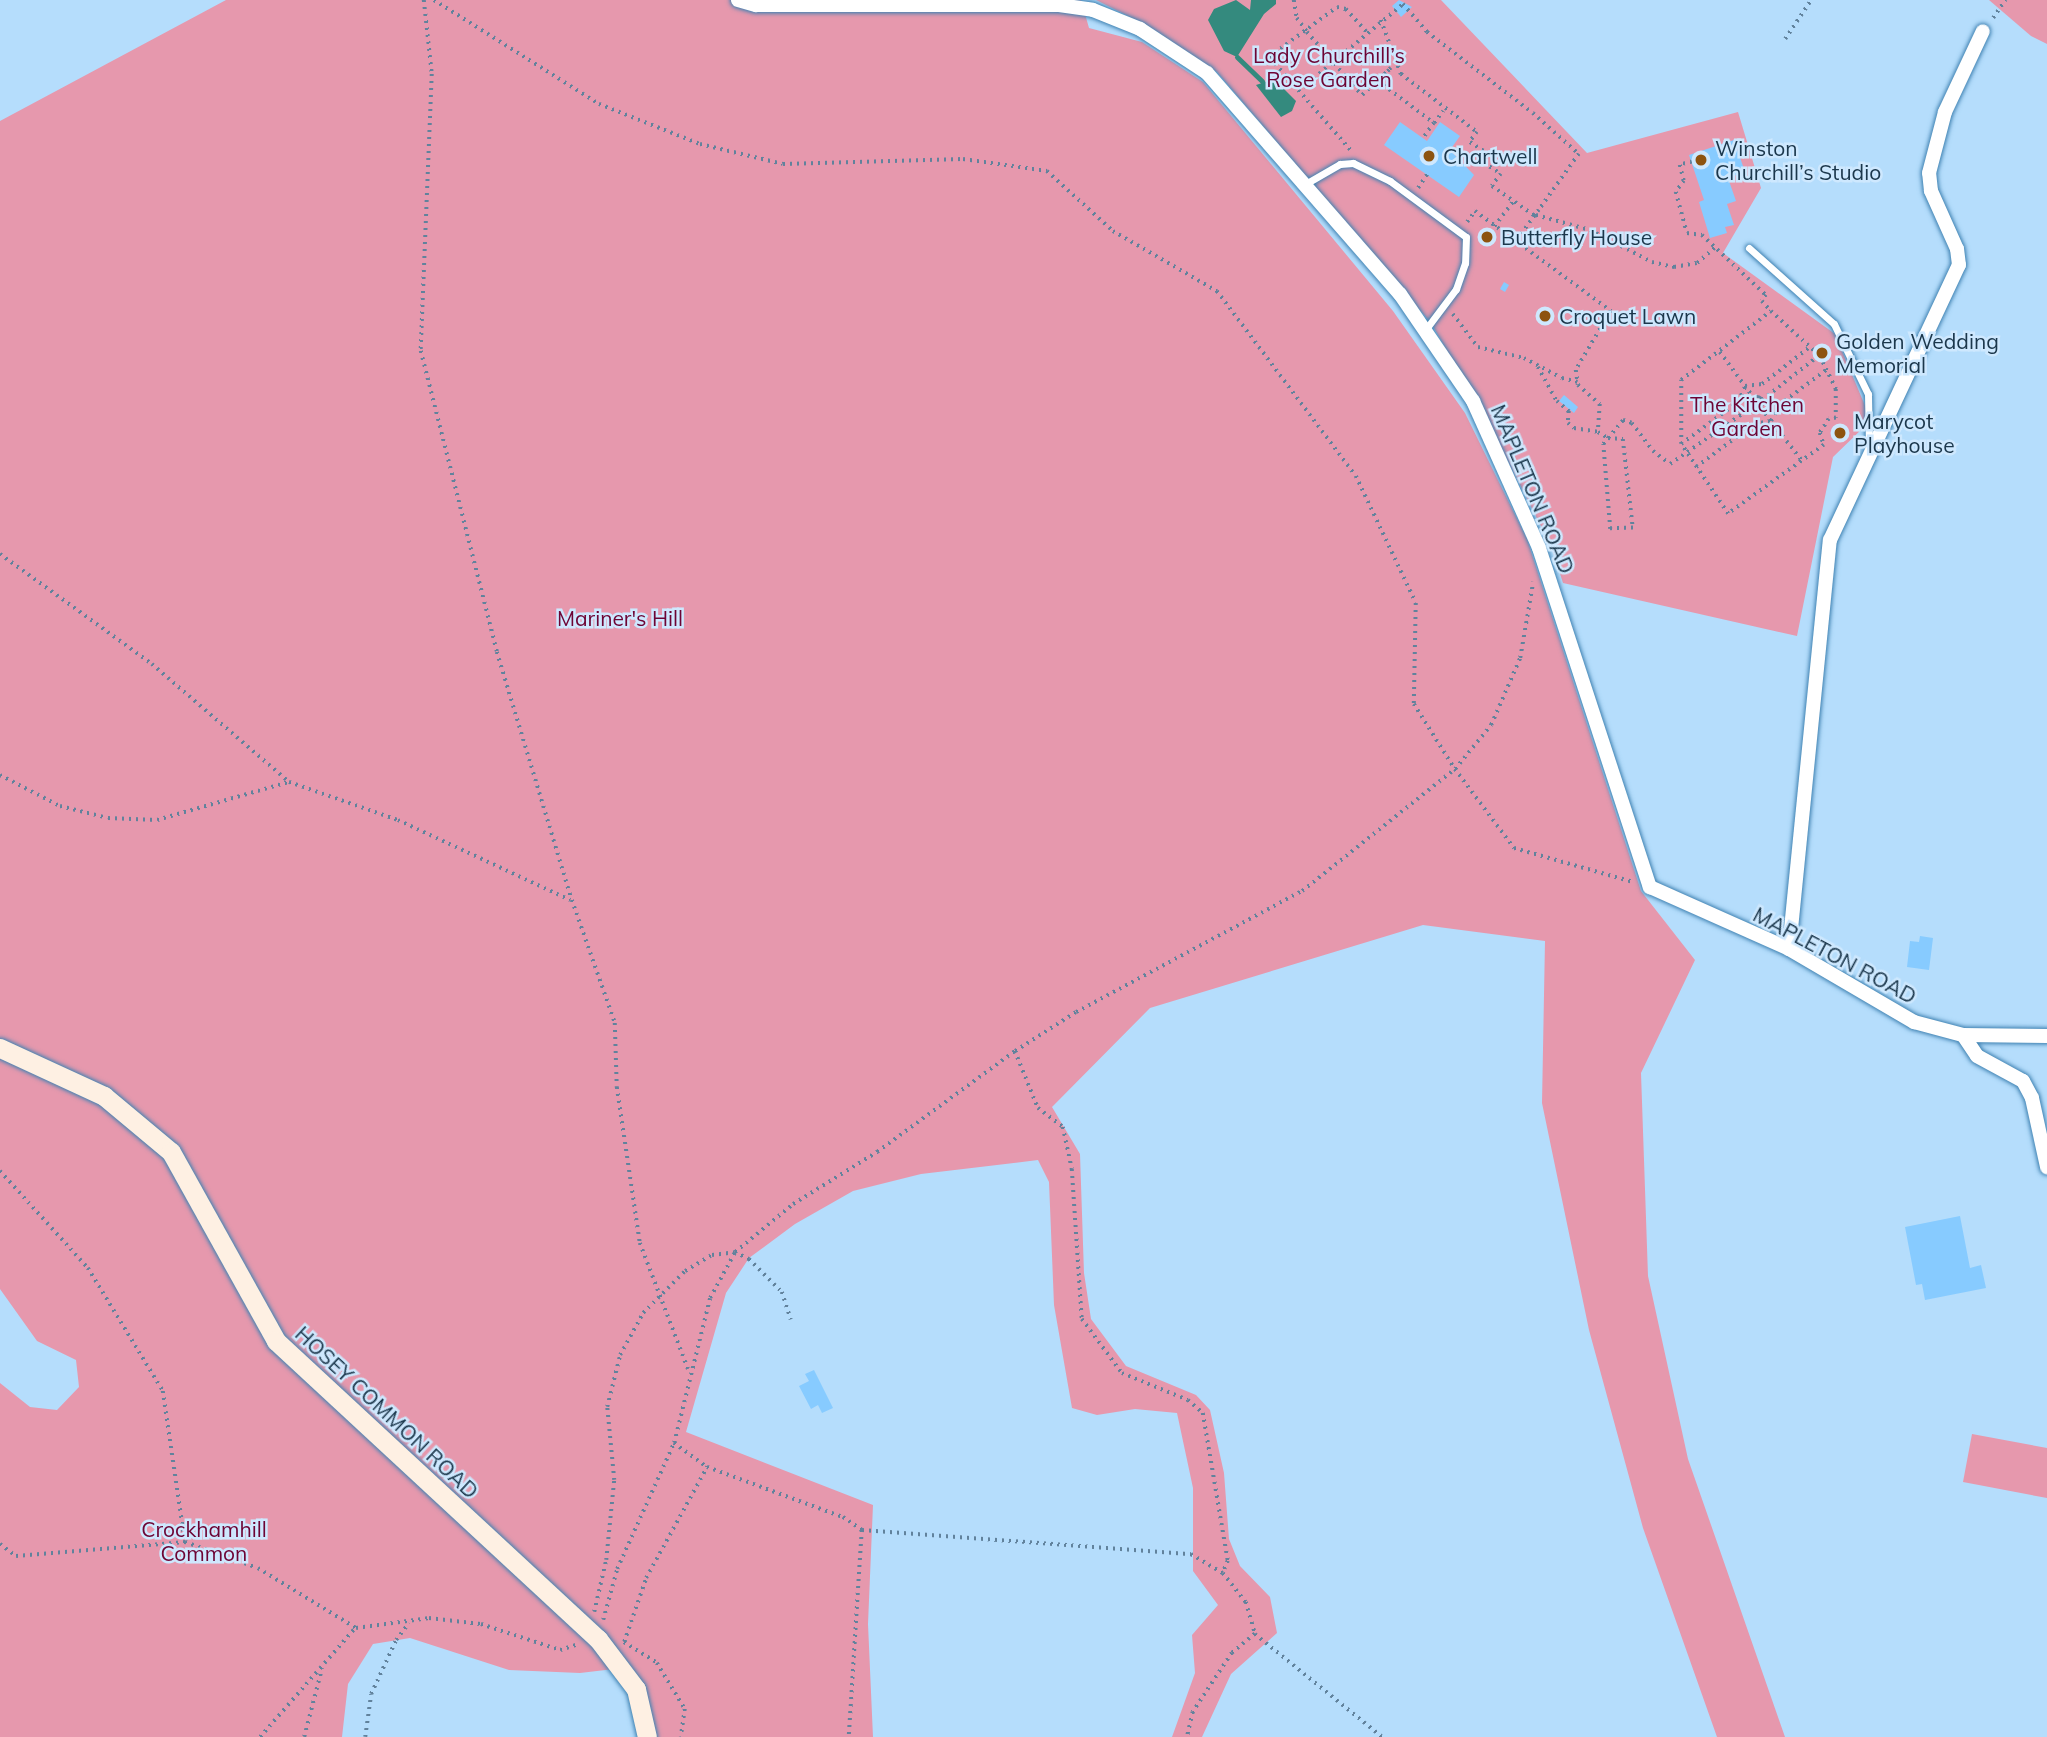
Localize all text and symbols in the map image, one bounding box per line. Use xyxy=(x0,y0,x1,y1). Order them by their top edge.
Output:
park label: Lady Churchill’s Rose Garden xyxy=(1253,42,1405,92)
place label: Winston Churchill’s Studio xyxy=(1715,135,1881,185)
place label: Chartwell xyxy=(1443,143,1537,169)
marker: Chartwell xyxy=(1421,148,1437,164)
marker: Winston Churchill’s Studio xyxy=(1693,152,1709,168)
place label: Butterfly House xyxy=(1501,224,1652,250)
marker: Butterfly House xyxy=(1479,229,1495,245)
place label: Croquet Lawn xyxy=(1559,303,1696,329)
marker: Croquet Lawn xyxy=(1537,308,1553,324)
place label: Golden Wedding Memorial xyxy=(1836,328,1999,378)
marker: Golden Wedding Memorial xyxy=(1814,345,1830,361)
park label: The Kitchen Garden xyxy=(1690,391,1804,441)
street label: MAPLETON ROAD xyxy=(1486,401,1580,577)
place label: Marycot Playhouse xyxy=(1854,408,1955,458)
marker: Marycot Playhouse xyxy=(1832,425,1848,441)
park label: Mariner's Hill xyxy=(557,605,683,631)
street label: MAPLETON ROAD xyxy=(1749,901,1921,1009)
street label: HOSEY COMMON ROAD xyxy=(290,1321,484,1503)
park label: Crockhamhill Common xyxy=(141,1516,267,1566)

